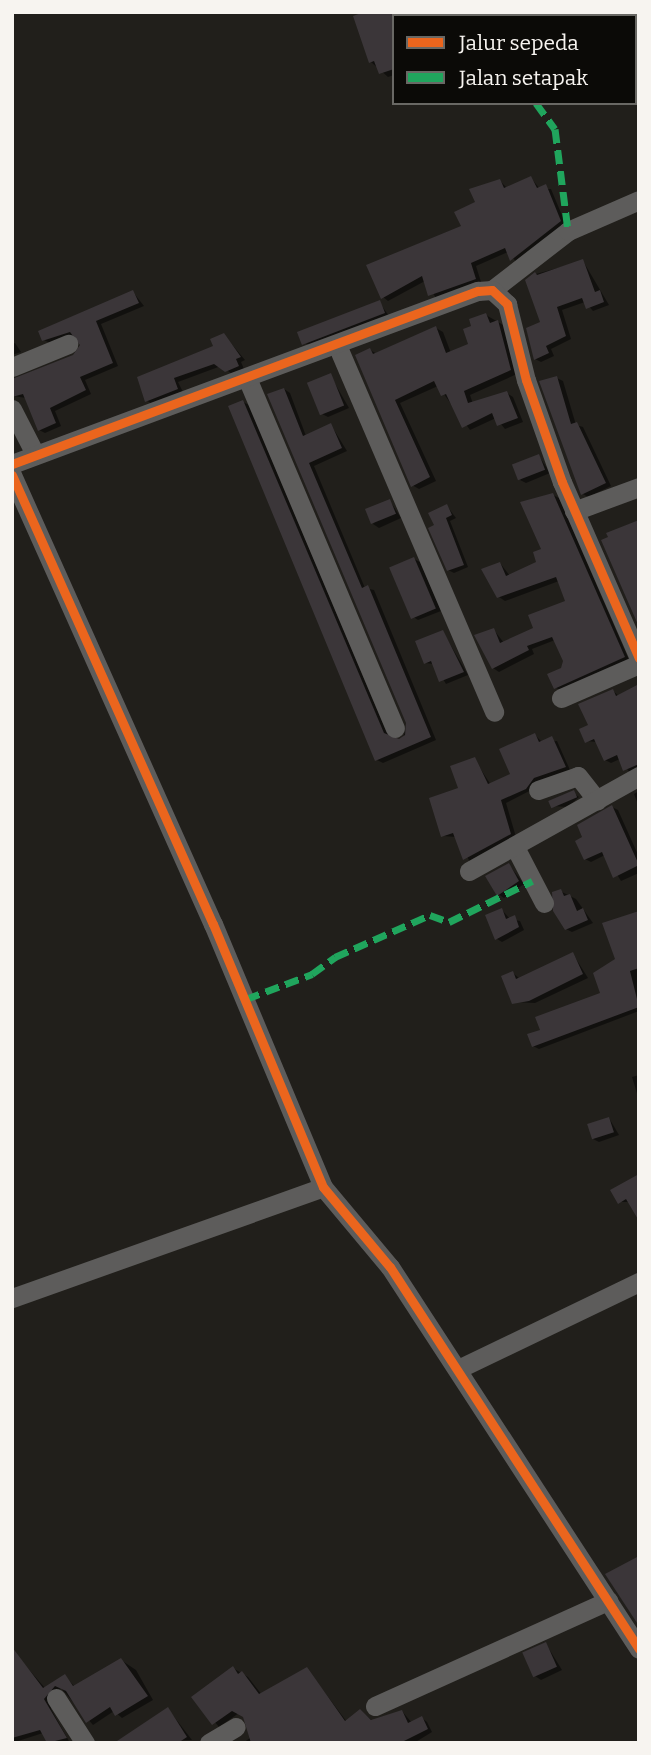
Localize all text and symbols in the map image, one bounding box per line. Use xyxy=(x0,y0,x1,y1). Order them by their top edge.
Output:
legend xyxy=(392,14,637,105)
text: Jalur sepeda xyxy=(459,30,579,56)
text: Jalan setapak xyxy=(459,65,588,91)

